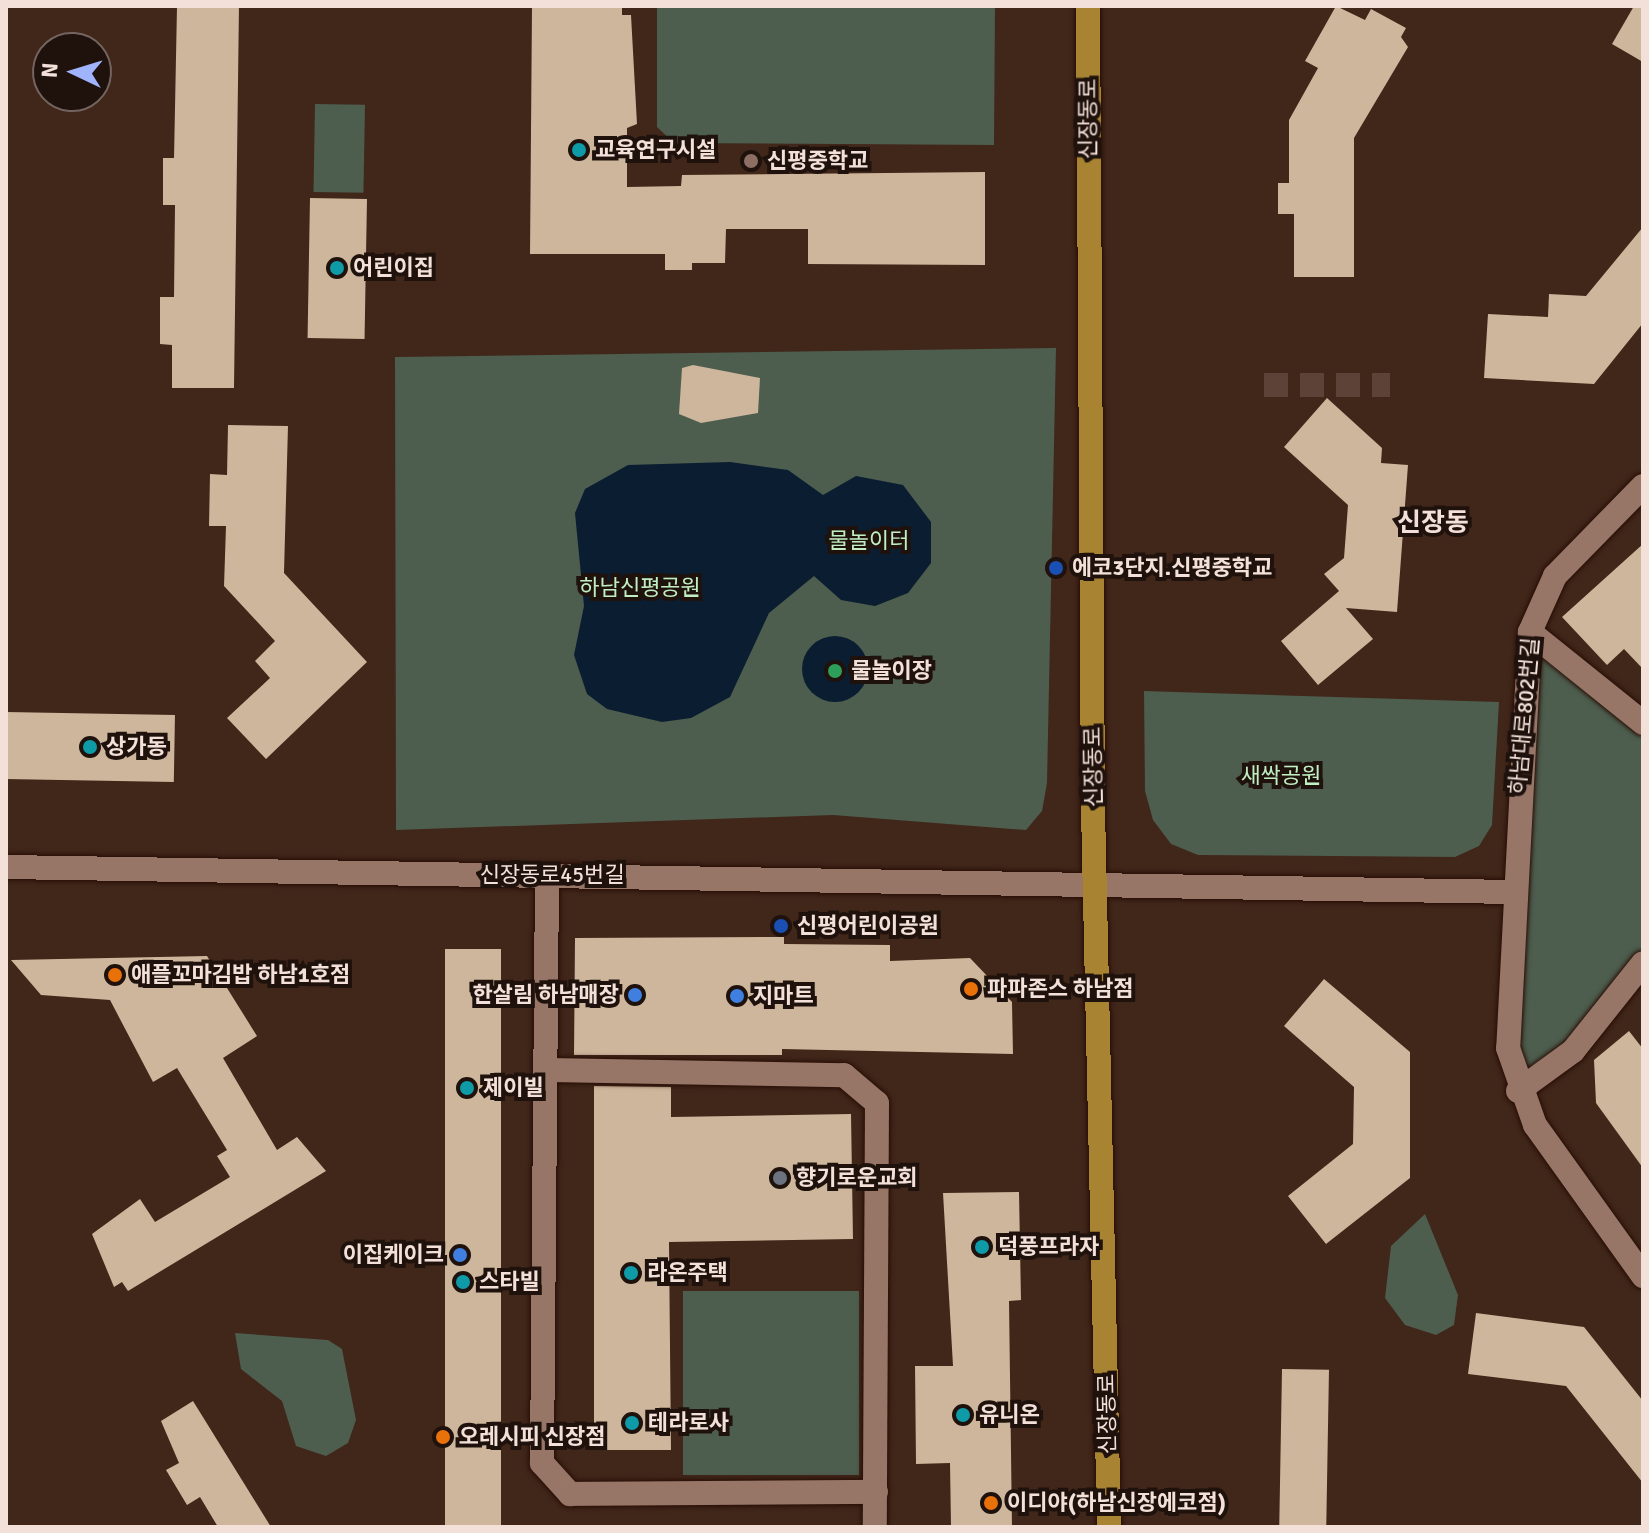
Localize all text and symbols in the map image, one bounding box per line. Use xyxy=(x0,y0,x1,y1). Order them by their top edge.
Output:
north arrow xyxy=(32,32,112,112)
text: N xyxy=(36,62,64,79)
street label: 신장동로 xyxy=(1075,79,1101,159)
place label: 교육연구시설 xyxy=(595,137,716,163)
marker: 교육연구시설 xyxy=(570,141,588,159)
place label: 신평중학교 xyxy=(767,148,868,174)
marker: 신평중학교 xyxy=(742,152,760,170)
place label: 어린이집 xyxy=(353,255,434,281)
marker: 어린이집 xyxy=(328,259,346,277)
district label: 신장동 xyxy=(1397,508,1469,540)
park label: 물놀이터 xyxy=(829,528,909,554)
place label: 에코3단지.신평중학교 xyxy=(1072,555,1272,581)
marker: 에코3단지.신평중학교 xyxy=(1047,559,1065,577)
park label: 하남신평공원 xyxy=(579,575,701,601)
street label: 하남대로802번길 xyxy=(1504,637,1544,795)
place label: 물놀이장 xyxy=(851,658,932,684)
marker: 물놀이장 xyxy=(826,662,844,680)
street label: 신장동로 xyxy=(1079,726,1107,808)
place label: 상가동 xyxy=(106,734,167,760)
marker: 상가동 xyxy=(81,738,99,756)
park label: 새싹공원 xyxy=(1241,763,1321,789)
street label: 신장동로45번길 xyxy=(479,862,625,888)
place label: 신평어린이공원 xyxy=(797,913,939,939)
marker: 신평어린이공원 xyxy=(772,917,790,935)
place label: 애플꼬마김밥 하남1호점 xyxy=(131,962,350,988)
marker: 애플꼬마김밥 하남1호점 xyxy=(106,966,124,984)
place label: 파파존스 하남점 xyxy=(987,976,1134,1002)
marker: 파파존스 하남점 xyxy=(962,980,980,998)
place label: 한살림 하남매장 xyxy=(472,982,619,1008)
place label: 지마트 xyxy=(753,983,814,1009)
marker: 한살림 하남매장 xyxy=(626,986,644,1004)
marker: 지마트 xyxy=(728,987,746,1005)
place label: 제이빌 xyxy=(483,1075,544,1101)
marker: 제이빌 xyxy=(458,1079,476,1097)
place label: 향기로운교회 xyxy=(796,1165,917,1191)
marker: 향기로운교회 xyxy=(771,1169,789,1187)
place label: 덕풍프라자 xyxy=(998,1234,1099,1260)
marker: 덕풍프라자 xyxy=(973,1238,991,1256)
place label: 이집케이크 xyxy=(343,1242,444,1268)
marker: 이집케이크 xyxy=(451,1246,469,1264)
place label: 라온주택 xyxy=(647,1260,728,1286)
marker: 라온주택 xyxy=(622,1264,640,1282)
place label: 스타빌 xyxy=(479,1269,540,1295)
marker: 스타빌 xyxy=(454,1273,472,1291)
street label: 신장동로 xyxy=(1093,1373,1121,1455)
place label: 유니온 xyxy=(979,1402,1040,1428)
marker: 유니온 xyxy=(954,1406,972,1424)
place label: 테라로사 xyxy=(648,1410,729,1436)
marker: 테라로사 xyxy=(623,1414,641,1432)
place label: 오레시피 신장점 xyxy=(459,1424,606,1450)
marker: 오레시피 신장점 xyxy=(434,1428,452,1446)
place label: 이디야(하남신장에코점) xyxy=(1007,1490,1226,1516)
marker: 이디야(하남신장에코점) xyxy=(982,1494,1000,1512)

